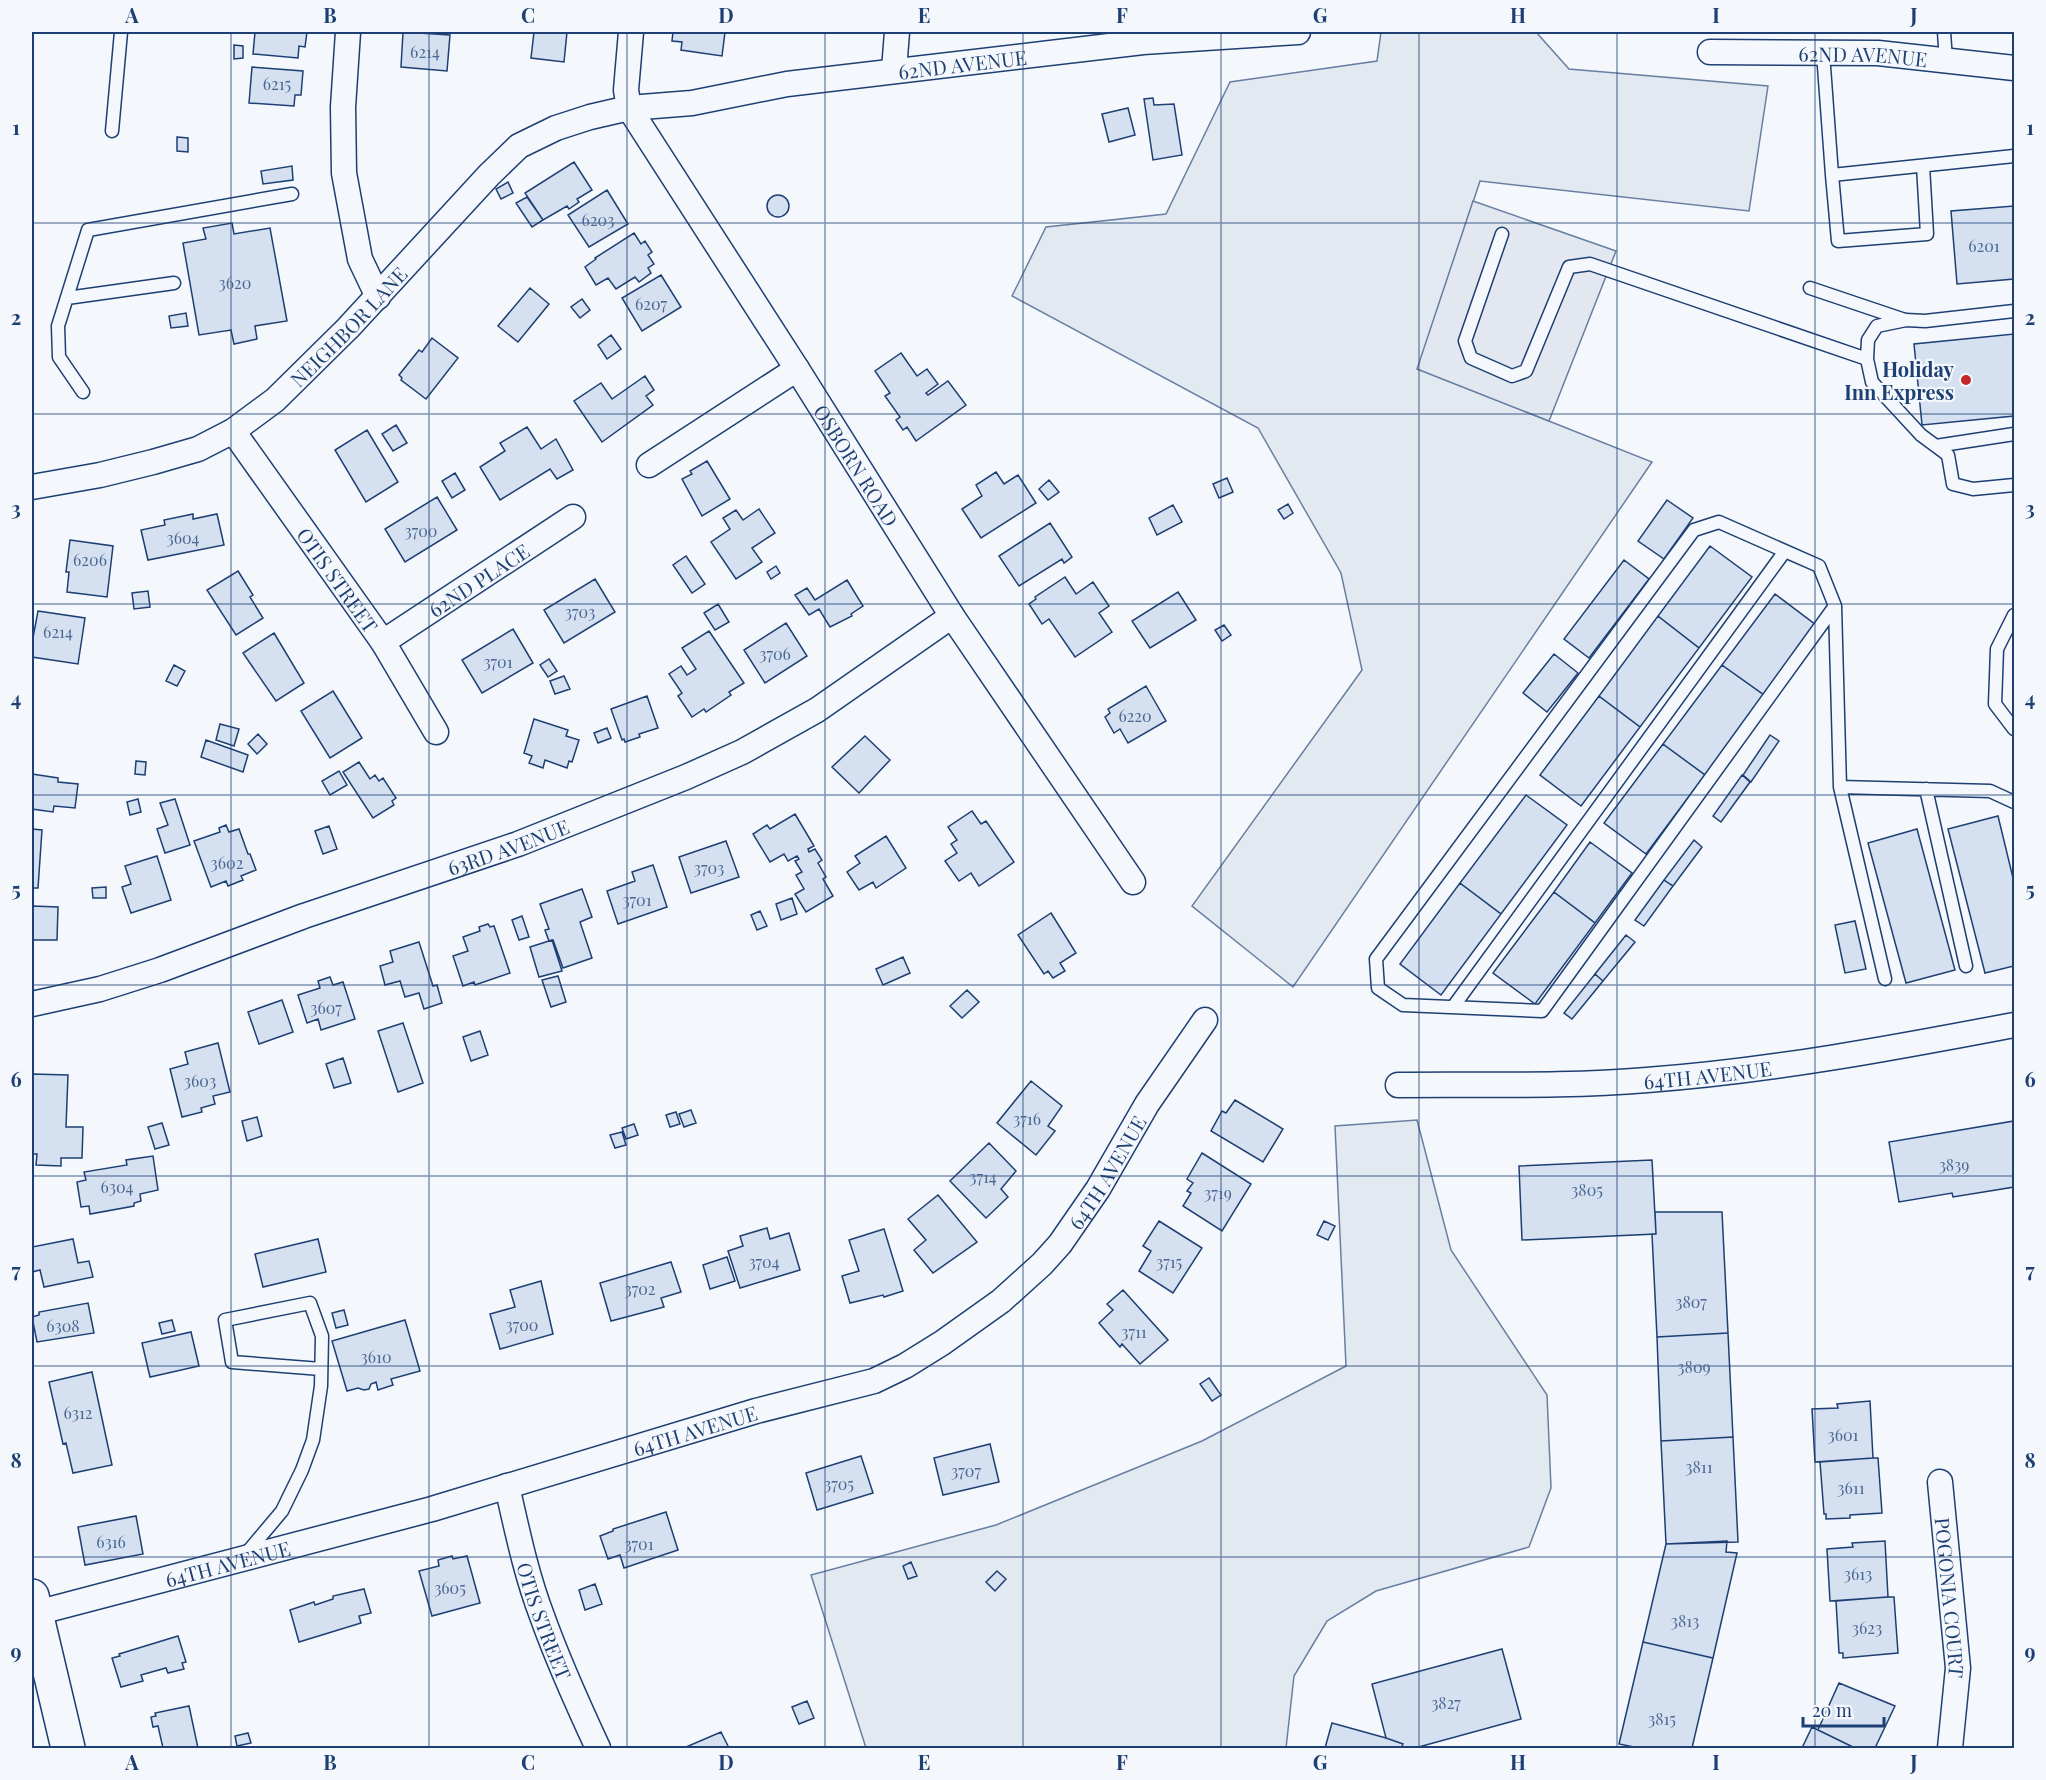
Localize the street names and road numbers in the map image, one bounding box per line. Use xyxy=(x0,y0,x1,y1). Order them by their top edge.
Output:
street label: 62ND AVENUE xyxy=(1798,39,1929,72)
street label: 62ND AVENUE xyxy=(897,42,1028,84)
street label: NEIGHBOR LANE xyxy=(284,260,412,392)
street label: OSBORN ROAD xyxy=(809,399,906,531)
street label: OTIS STREET xyxy=(292,521,385,637)
street label: 62ND PLACE xyxy=(423,536,534,622)
street label: 63RD AVENUE xyxy=(444,812,573,880)
street label: 64TH AVENUE xyxy=(1643,1053,1773,1094)
street label: 64TH AVENUE xyxy=(1061,1110,1151,1234)
street label: 64TH AVENUE xyxy=(629,1398,760,1461)
street label: POGONIA COURT xyxy=(1930,1516,1972,1679)
street label: 64TH AVENUE xyxy=(162,1533,293,1592)
street label: OTIS STREET xyxy=(512,1559,579,1683)

